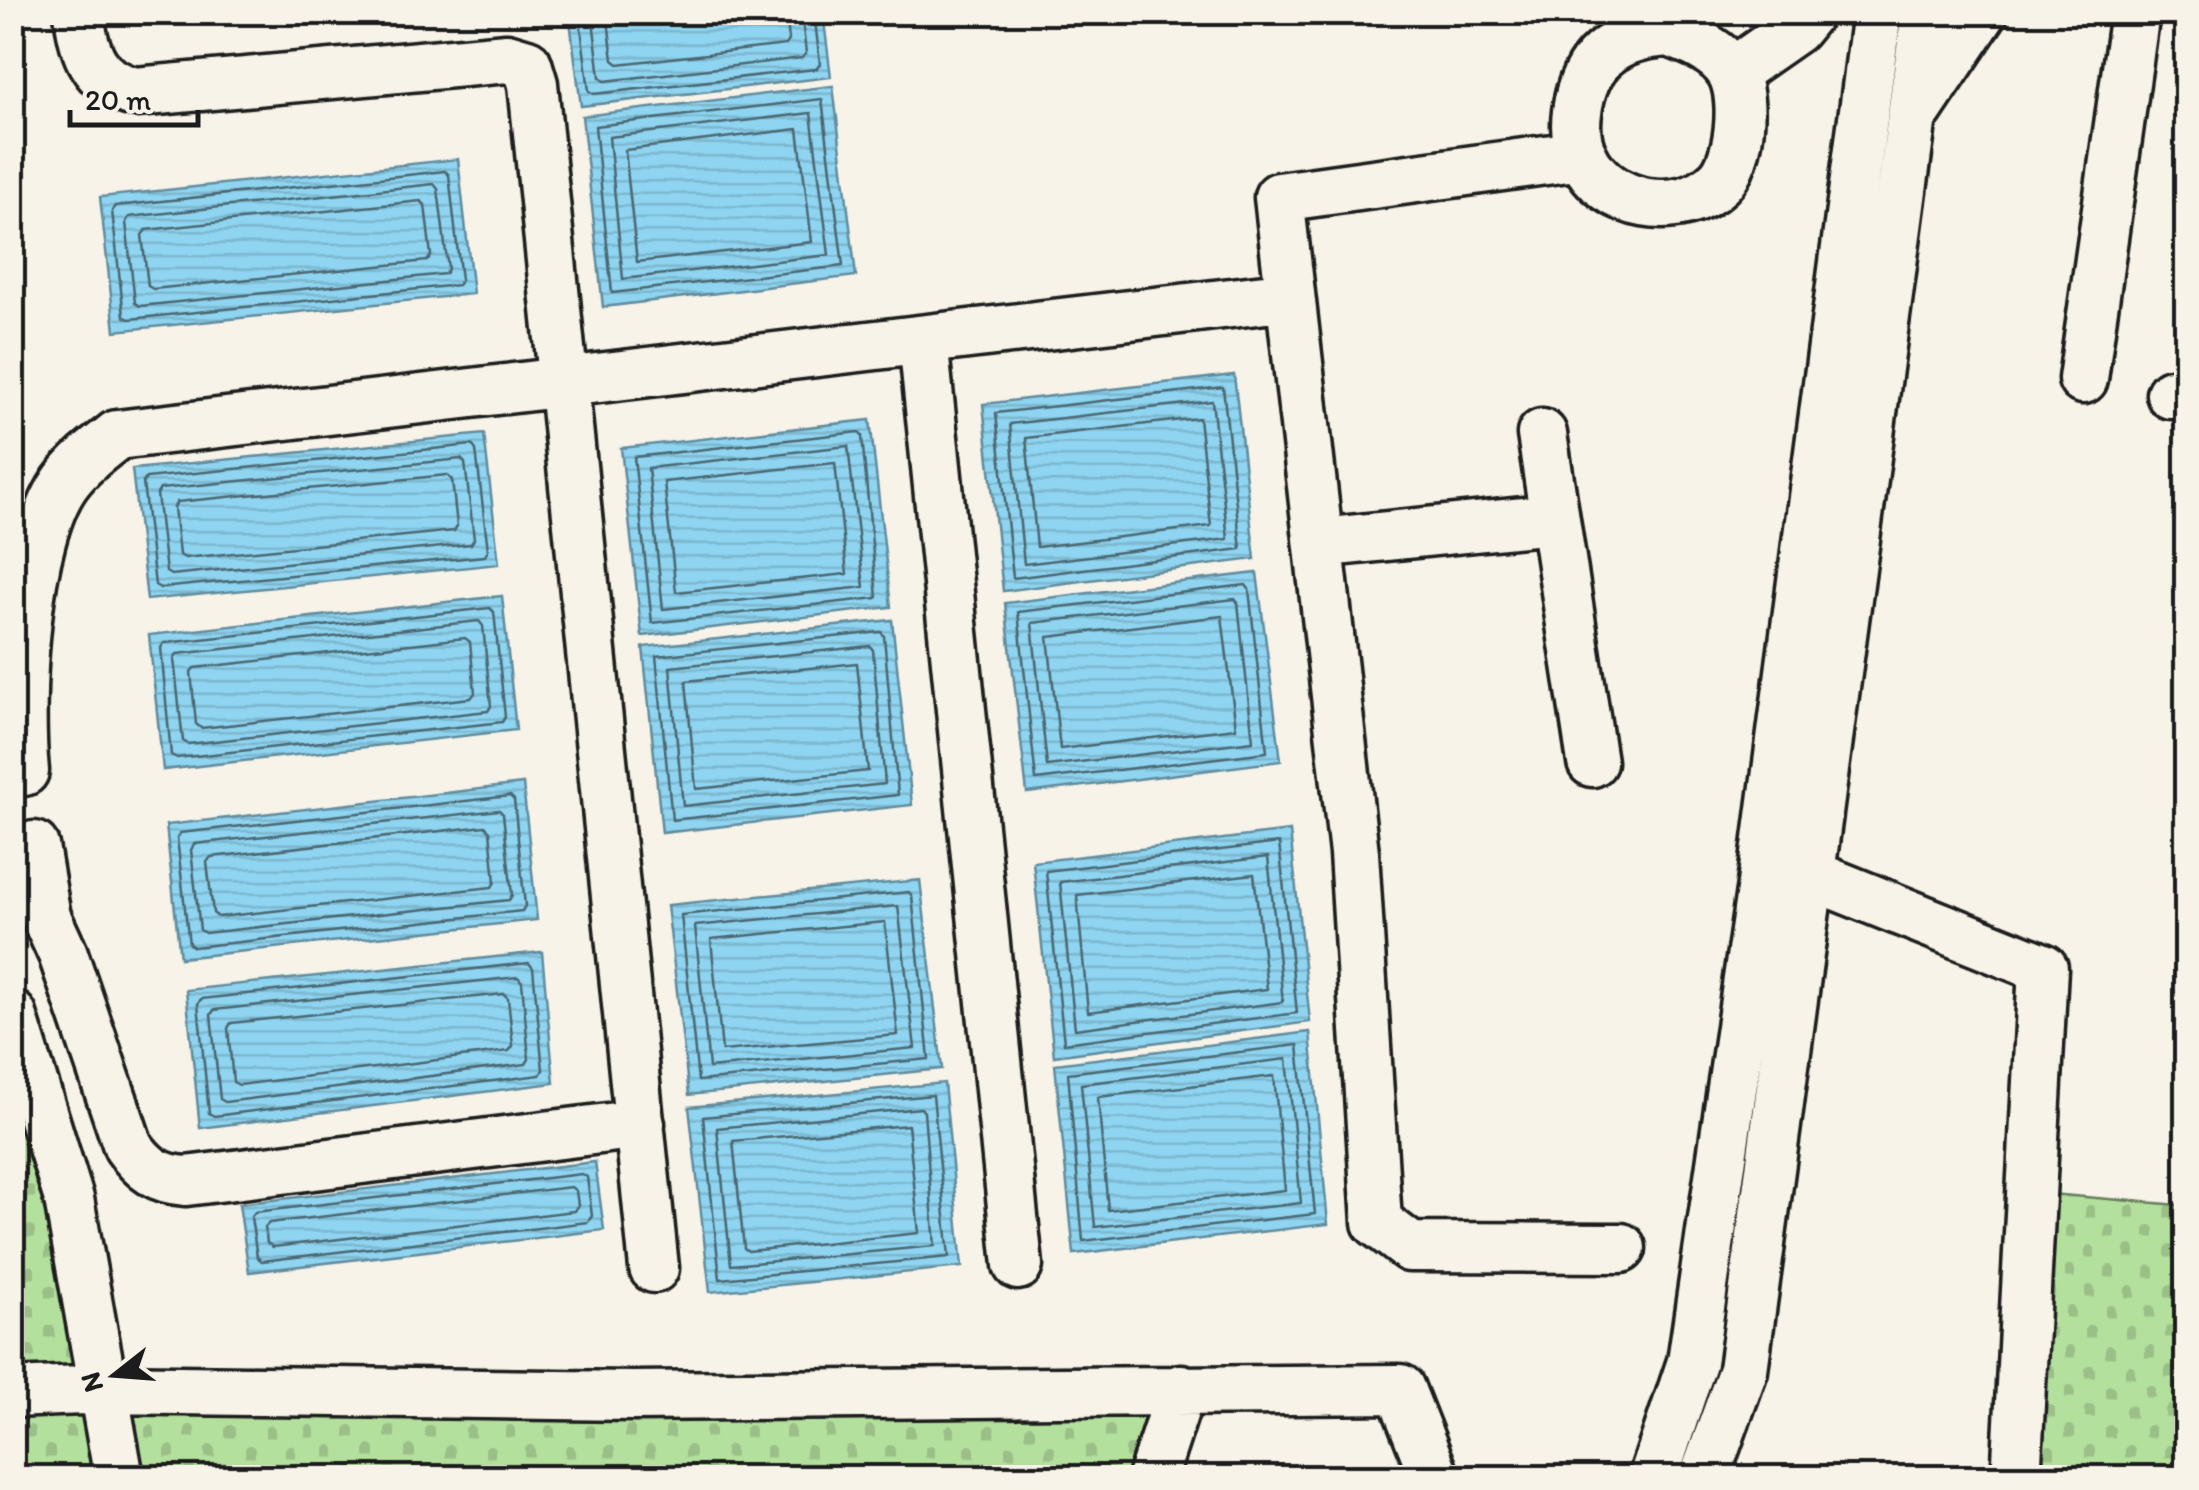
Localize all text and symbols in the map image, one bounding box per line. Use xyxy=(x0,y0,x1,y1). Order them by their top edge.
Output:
scale bar xyxy=(70,65,198,127)
text: 20 m xyxy=(85,81,151,118)
north arrow xyxy=(65,1325,165,1425)
text: N xyxy=(72,1368,110,1396)

